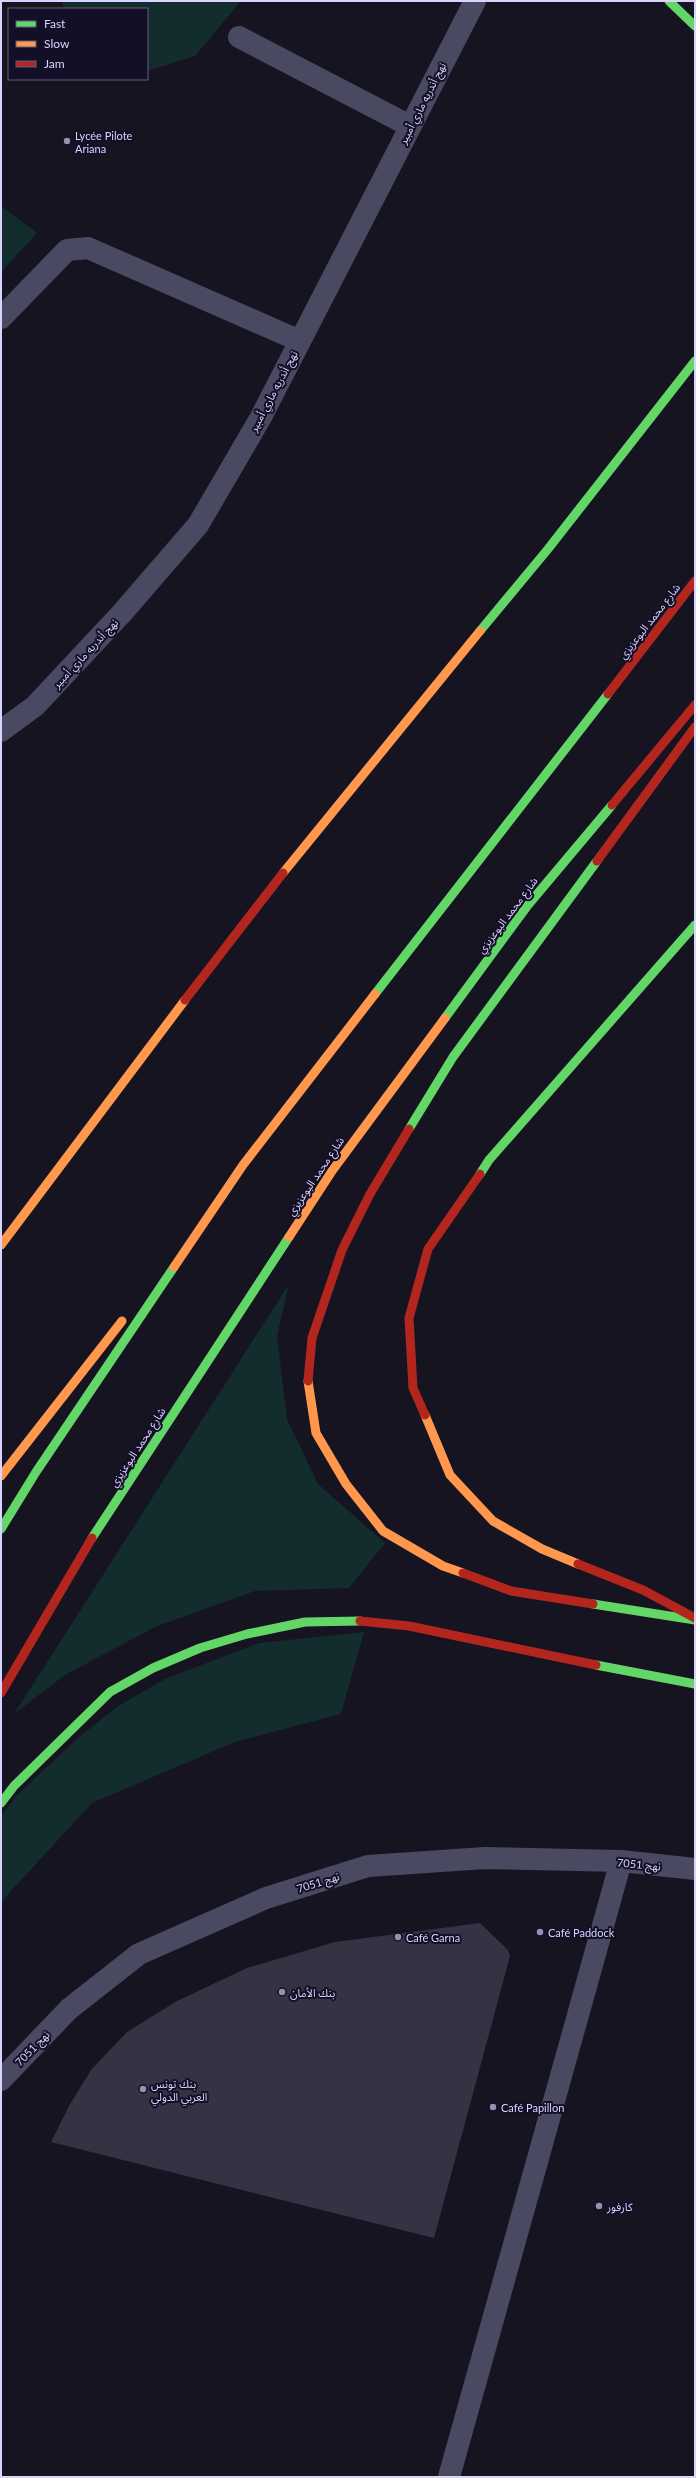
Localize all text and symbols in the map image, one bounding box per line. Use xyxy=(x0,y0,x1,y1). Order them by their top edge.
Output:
legend xyxy=(8,8,148,80)
text: Fast xyxy=(44,16,66,31)
text: Slow xyxy=(44,36,70,51)
text: Jam xyxy=(44,56,65,71)
street label: نهج أندريه ماري أمبير xyxy=(395,60,451,148)
place label: Lycée Pilote Ariana xyxy=(75,129,133,155)
marker: Lycée Pilote Ariana xyxy=(62,136,72,146)
street label: نهج أندريه ماري أمبير xyxy=(246,348,303,436)
street label: شارع محمد البوعزيزي xyxy=(616,580,685,663)
street label: نهج أندريه ماري أمبير xyxy=(49,616,123,693)
street label: شارع محمد البوعزيزي xyxy=(474,874,543,958)
street label: شارع محمد البوعزيزي xyxy=(284,1134,349,1220)
street label: شارع محمد البوعزيزي xyxy=(106,1405,171,1491)
street label: نهج 7051 xyxy=(616,1856,662,1874)
street label: نهج 7051 xyxy=(295,1869,342,1897)
place label: Café Paddock xyxy=(548,1926,615,1939)
marker: Café Paddock xyxy=(535,1927,545,1937)
place label: Café Garna xyxy=(406,1931,460,1944)
marker: Café Garna xyxy=(393,1932,403,1942)
place label: بنك الأمان xyxy=(290,1986,335,2000)
marker: بنك الأمان xyxy=(277,1987,287,1997)
street label: نهج 7051 xyxy=(12,2028,53,2070)
place label: بنك تونس العربي الدولي xyxy=(151,2077,207,2106)
marker: بنك تونس العربي الدولي xyxy=(138,2084,148,2094)
place label: Café Papillon xyxy=(501,2101,564,2114)
marker: Café Papillon xyxy=(488,2102,498,2112)
place label: كارفور xyxy=(606,2200,633,2214)
marker: كارفور xyxy=(594,2201,604,2211)

